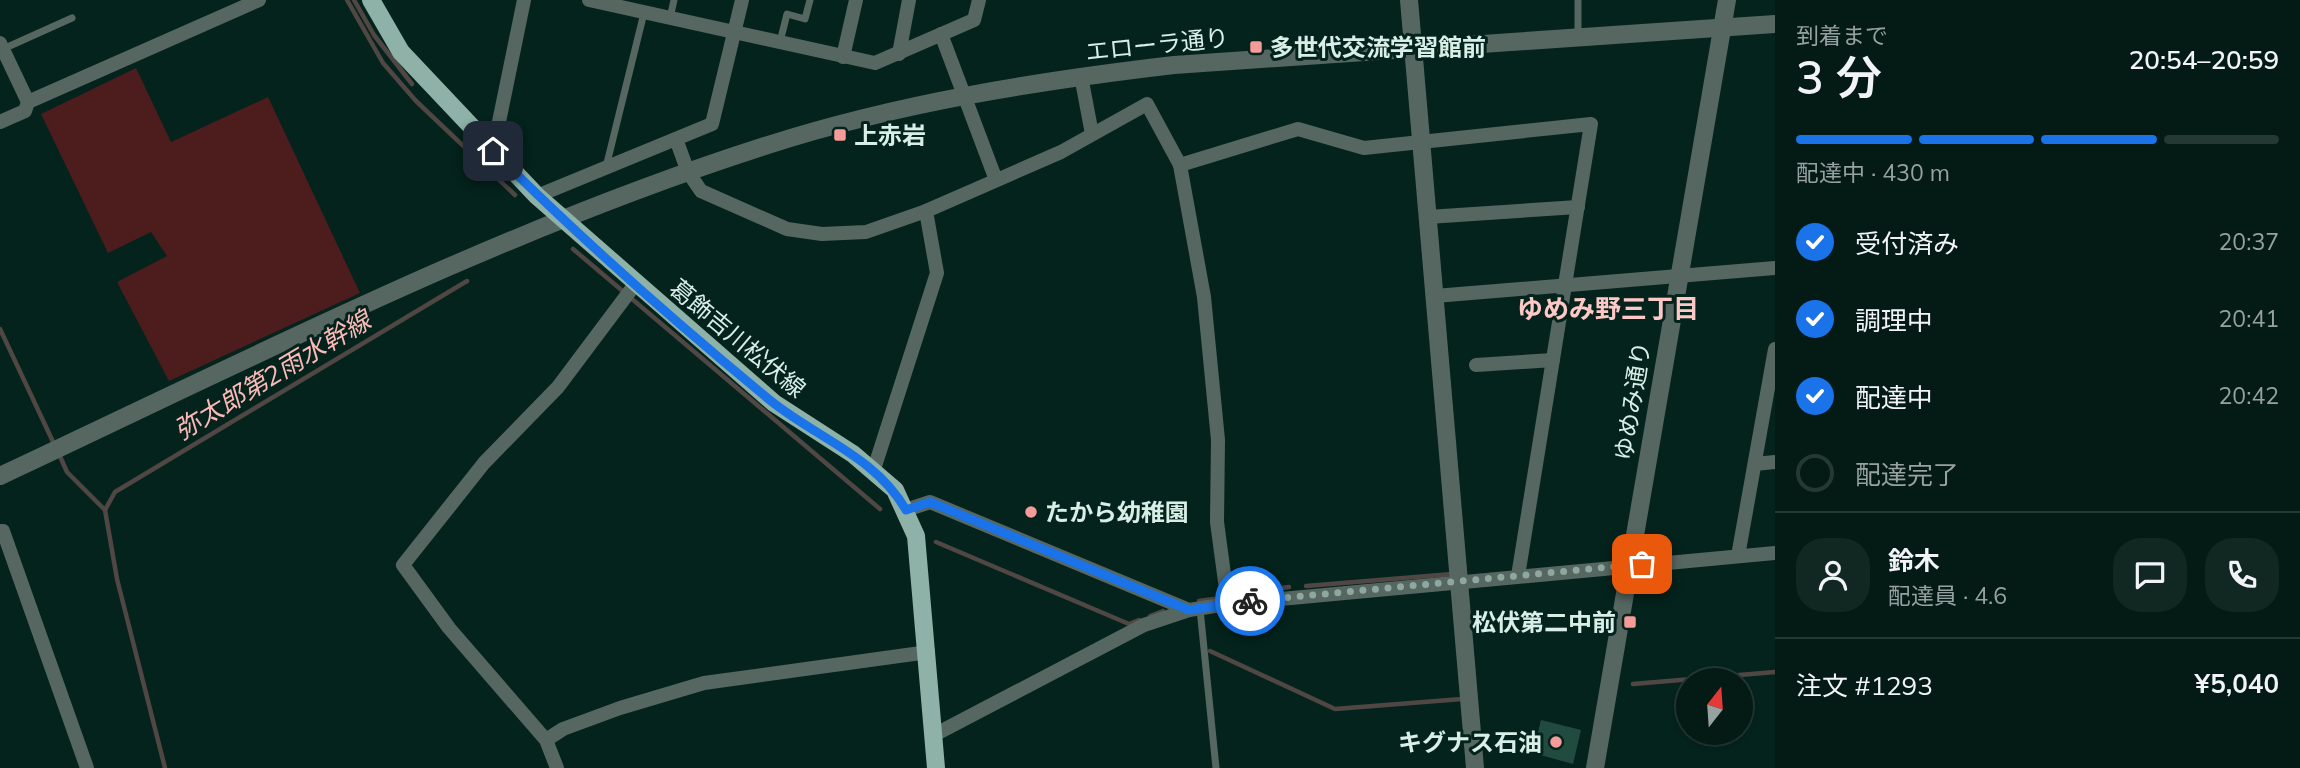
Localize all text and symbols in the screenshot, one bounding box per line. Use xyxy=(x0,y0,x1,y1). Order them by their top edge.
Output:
text: 到着まで xyxy=(1796,21,1888,50)
street label: エローラ通り xyxy=(1084,22,1230,66)
place label: 多世代交流学習館前 xyxy=(1270,32,1486,62)
marker: 多世代交流学習館前 xyxy=(1248,39,1264,55)
text: 20:54–20:59 xyxy=(2129,43,2279,76)
text: 3 分 xyxy=(1796,48,1882,106)
place label: 上赤岩 xyxy=(854,120,926,150)
pin xyxy=(463,121,523,181)
marker: 上赤岩 xyxy=(832,127,848,143)
icon: home xyxy=(474,132,512,170)
text: 配達中 · 430 m xyxy=(1796,158,1950,187)
icon: check xyxy=(1796,223,1834,261)
text: 受付済み xyxy=(1855,227,1959,260)
text: 20:37 xyxy=(2219,227,2279,256)
street label: 葛飾吉川松伏線 xyxy=(664,273,812,403)
district label: ゆめみ野三丁目 xyxy=(1517,292,1699,325)
icon: check xyxy=(1796,300,1834,338)
water label: 弥太郎第2雨水幹線 xyxy=(168,302,379,447)
text: 調理中 xyxy=(1855,304,1933,337)
text: 20:41 xyxy=(2219,304,2279,333)
street label: ゆめみ通り xyxy=(1608,339,1656,463)
icon: check xyxy=(1796,377,1834,415)
text: 配達中 xyxy=(1855,381,1933,414)
text: 20:42 xyxy=(2219,381,2279,410)
text: 配達完了 xyxy=(1855,458,1959,491)
place label: たから幼稚園 xyxy=(1045,497,1189,527)
marker: たから幼稚園 xyxy=(1023,504,1039,520)
pin xyxy=(1612,534,1672,594)
button: person xyxy=(1796,538,1870,612)
button: chat xyxy=(2113,538,2187,612)
button: phone xyxy=(2205,538,2279,612)
text: 鈴木 xyxy=(1888,544,1940,577)
icon: bag xyxy=(1623,545,1661,583)
courier xyxy=(1215,566,1285,636)
text: 配達員 · 4.6 xyxy=(1888,581,2007,610)
icon: bike xyxy=(1231,582,1269,620)
place label: 松伏第二中前 xyxy=(1472,607,1616,637)
marker: 松伏第二中前 xyxy=(1622,614,1638,630)
text: ¥5,040 xyxy=(2195,667,2279,700)
north arrow xyxy=(1676,668,1754,746)
map controls xyxy=(1676,668,1753,745)
text: 注文 #1293 xyxy=(1796,669,1933,702)
place label: キグナス石油 xyxy=(1398,727,1542,757)
marker: キグナス石油 xyxy=(1548,734,1564,750)

